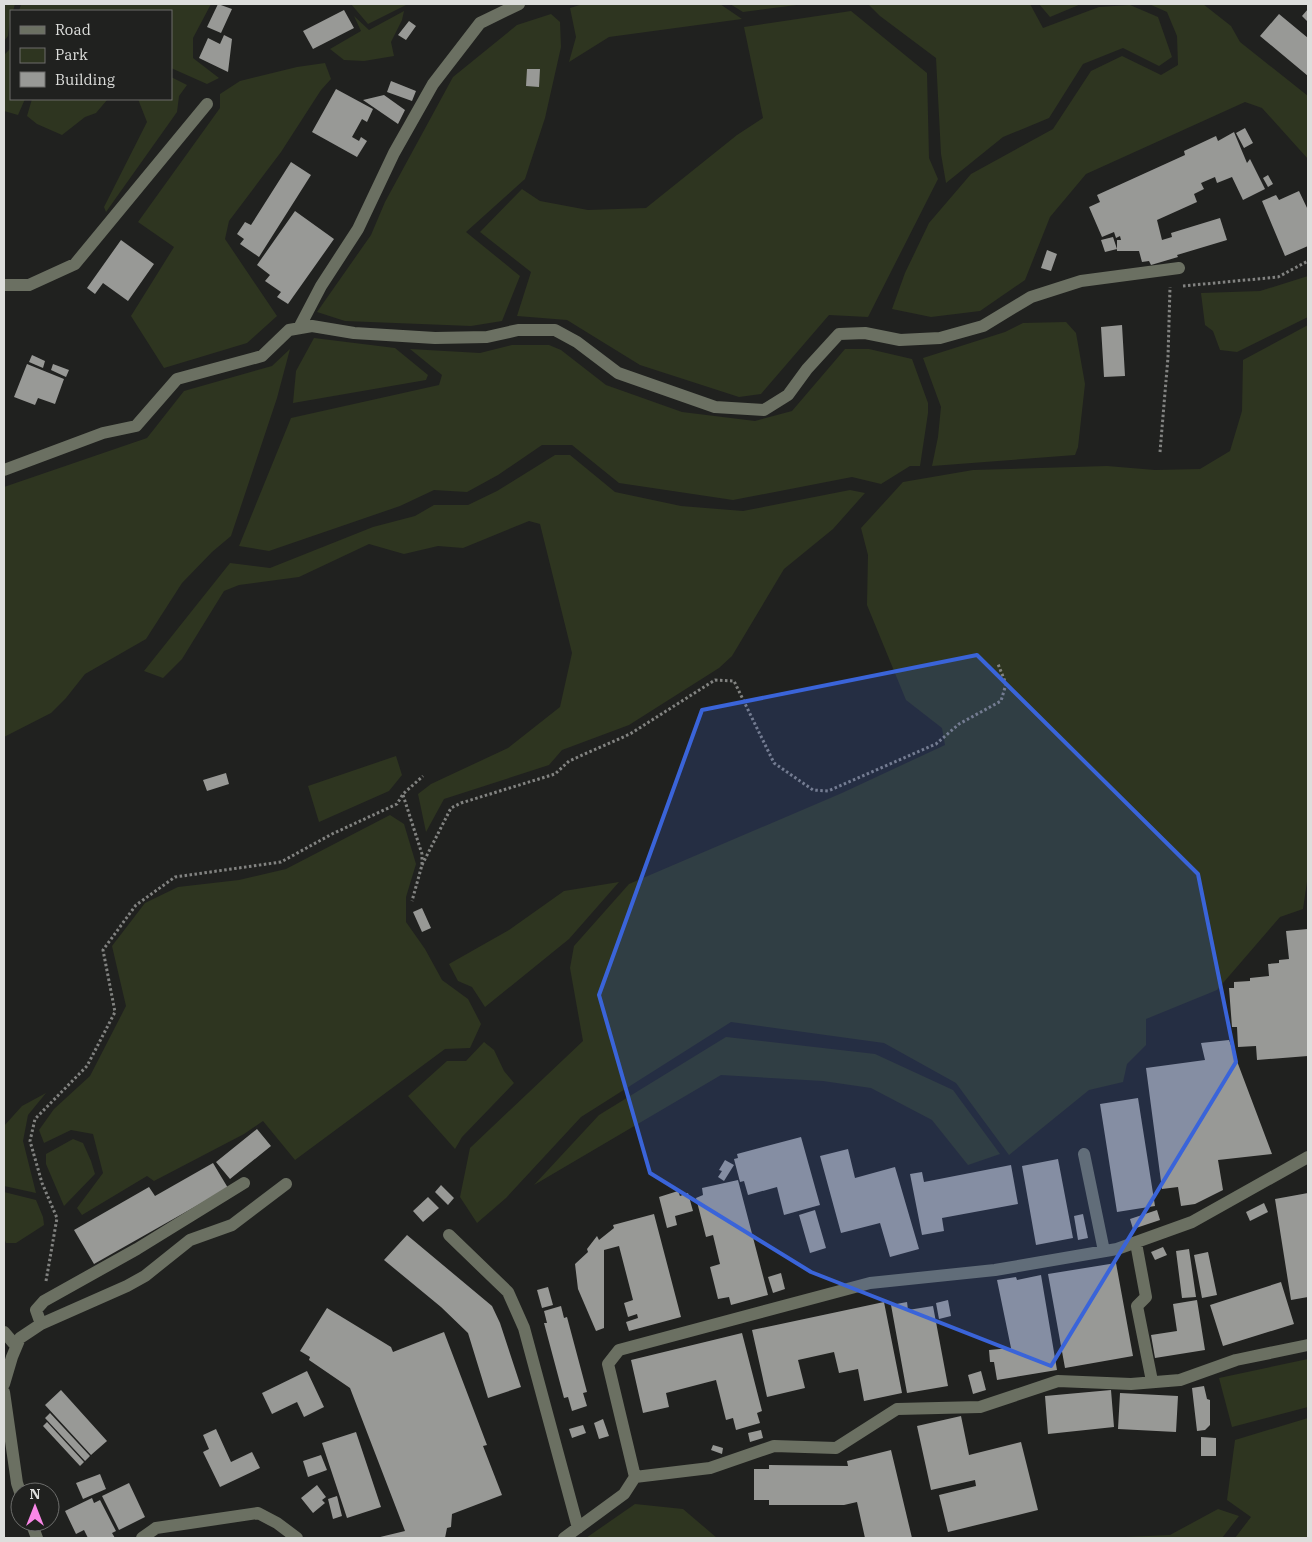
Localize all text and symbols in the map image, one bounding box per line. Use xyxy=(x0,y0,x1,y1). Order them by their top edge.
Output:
legend xyxy=(10,10,172,100)
text: Road xyxy=(55,20,91,39)
text: Park xyxy=(55,45,88,64)
text: Building xyxy=(55,70,115,89)
north arrow xyxy=(10,1482,60,1532)
text: N xyxy=(29,1485,41,1503)

